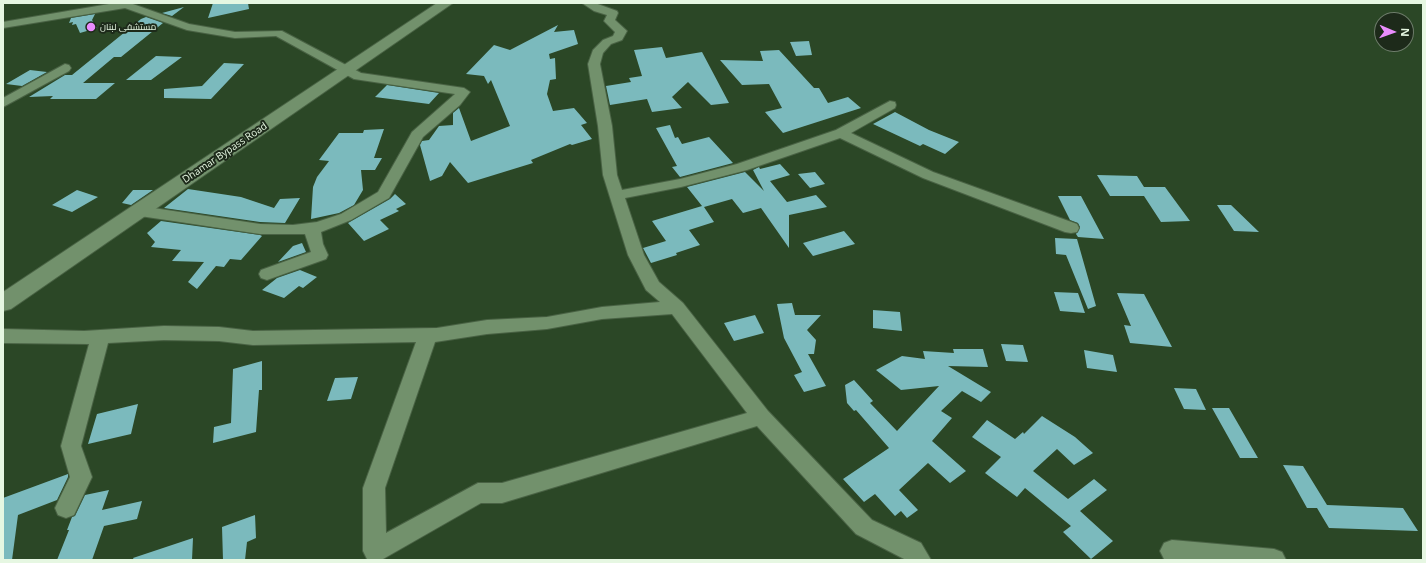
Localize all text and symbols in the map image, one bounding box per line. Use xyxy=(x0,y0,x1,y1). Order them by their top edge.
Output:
north arrow xyxy=(1374,12,1414,52)
marker: مستشفى لبنان xyxy=(85,21,97,33)
place label: مستشفى لبنان xyxy=(100,22,156,32)
text: N xyxy=(1398,28,1413,37)
street label: Dhamar Bypass Road xyxy=(180,120,270,186)

